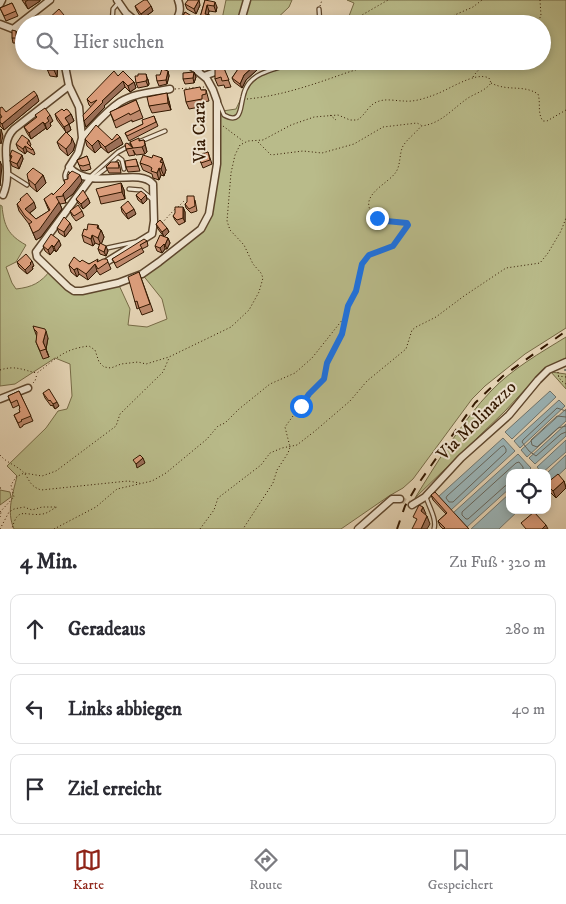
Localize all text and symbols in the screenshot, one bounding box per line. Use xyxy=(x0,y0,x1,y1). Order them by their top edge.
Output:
search box xyxy=(15,15,551,70)
icon: search xyxy=(33,29,61,57)
text: Hier suchen xyxy=(73,31,164,54)
street label: Via Cara xyxy=(188,101,212,164)
route end xyxy=(366,207,389,230)
street label: Via Molinazzo xyxy=(432,376,522,466)
route start xyxy=(290,395,313,418)
map controls xyxy=(506,469,551,514)
button: locate xyxy=(506,469,551,514)
text: 4 Min. xyxy=(20,549,77,575)
text: Zu Fuß · 320 m xyxy=(449,552,546,572)
icon: ahead xyxy=(21,615,49,643)
text: Geradeaus xyxy=(68,618,145,641)
text: 280 m xyxy=(505,619,545,639)
icon: left xyxy=(21,695,49,723)
text: Links abbiegen xyxy=(68,698,182,721)
text: 40 m xyxy=(512,699,545,719)
icon: arrive xyxy=(21,775,49,803)
text: Ziel erreicht xyxy=(68,778,162,801)
tab: Karte xyxy=(73,846,104,894)
tab: Route xyxy=(249,846,282,894)
tab: Gespeichert xyxy=(428,846,493,894)

